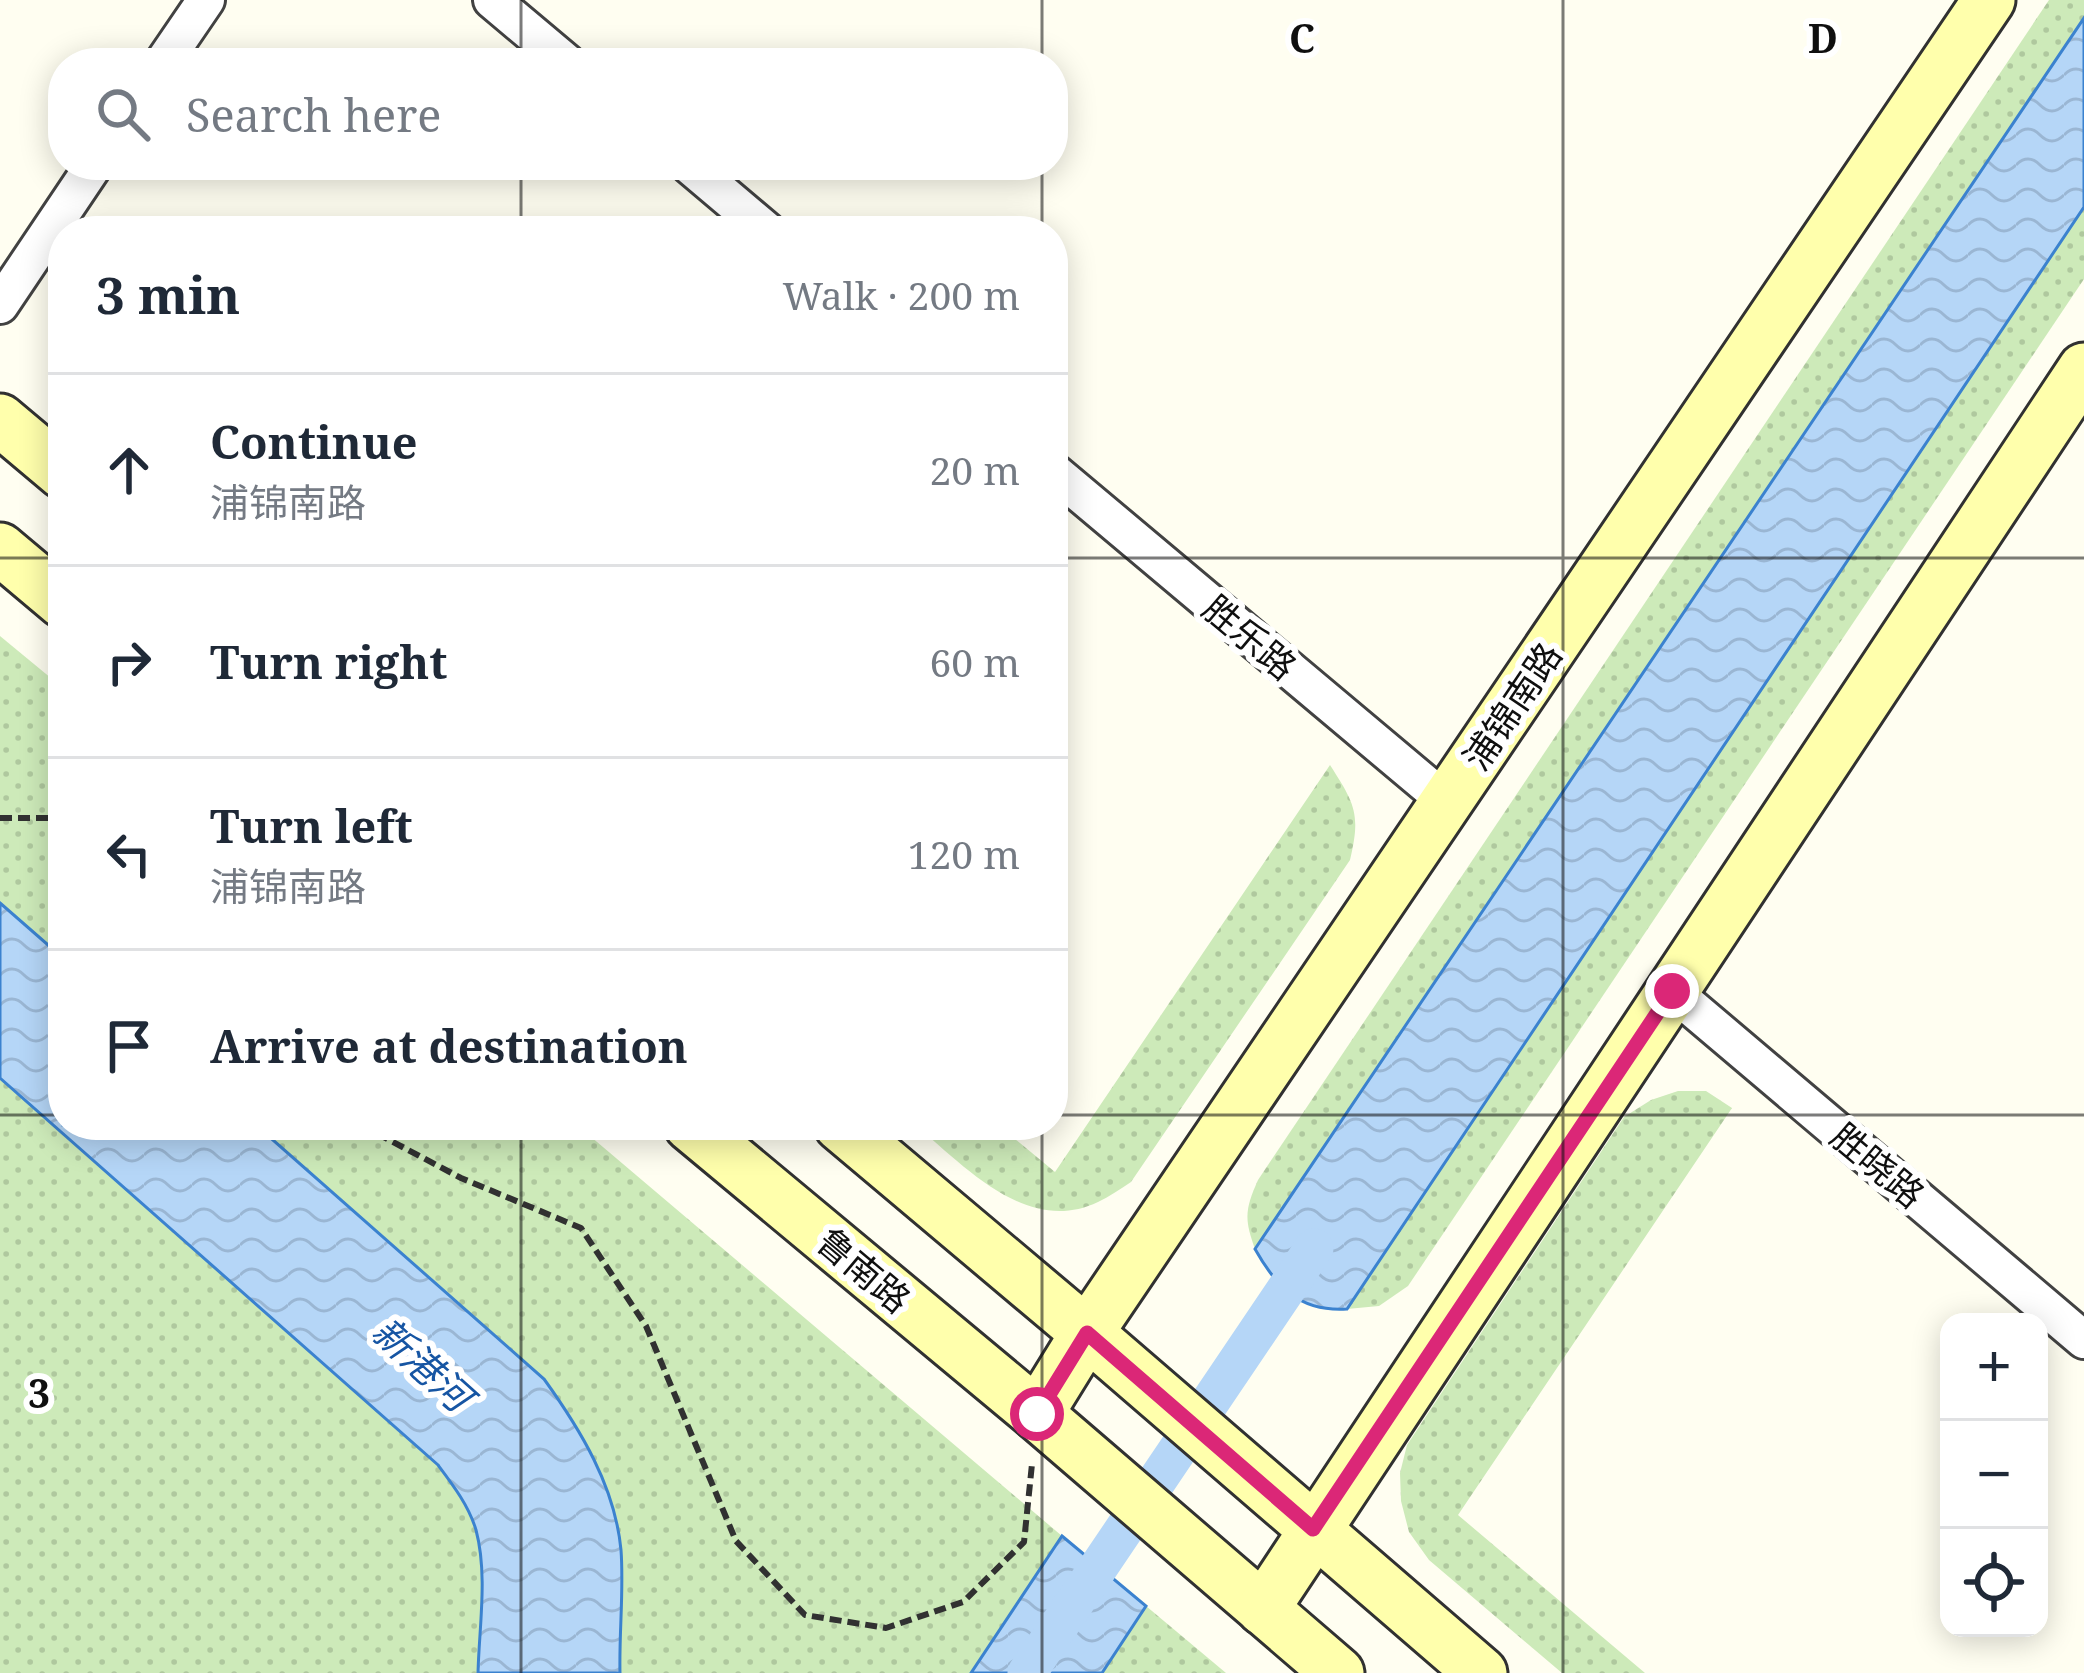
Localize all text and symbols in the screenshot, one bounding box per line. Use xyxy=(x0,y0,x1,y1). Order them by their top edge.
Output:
text: C xyxy=(1289,11,1315,64)
text: D xyxy=(1808,11,1838,64)
search box xyxy=(48,48,1068,180)
icon: search xyxy=(90,81,156,147)
text: Search here xyxy=(186,84,441,145)
text: 3 min xyxy=(96,259,240,329)
text: Walk · 200 m xyxy=(783,268,1020,321)
text: Continue xyxy=(210,411,418,472)
icon: ahead xyxy=(96,437,162,503)
text: 20 m xyxy=(929,443,1020,496)
text: 浦锦南路 xyxy=(210,475,366,528)
street label: 胜乐路 xyxy=(1193,584,1307,690)
icon: right xyxy=(96,629,162,695)
text: Turn right xyxy=(210,631,447,692)
street label: 浦锦南路 xyxy=(1451,633,1573,779)
text: 60 m xyxy=(929,635,1020,688)
text: Turn left xyxy=(210,795,413,856)
icon: left xyxy=(96,821,162,887)
text: 120 m xyxy=(908,827,1020,880)
text: 浦锦南路 xyxy=(210,859,366,912)
route end xyxy=(1645,964,1699,1018)
icon: arrive xyxy=(96,1013,162,1079)
text: Arrive at destination xyxy=(210,1015,688,1076)
street label: 胜晓路 xyxy=(1821,1112,1935,1218)
street label: 鲁南路 xyxy=(807,1217,921,1323)
water label: 新港河 xyxy=(362,1304,489,1427)
map controls xyxy=(1940,1313,2048,1637)
button: + xyxy=(1940,1313,2048,1421)
text: 3 xyxy=(28,1366,50,1419)
route start xyxy=(1010,1387,1064,1441)
button: − xyxy=(1940,1421,2048,1529)
button: locate xyxy=(1940,1529,2048,1637)

